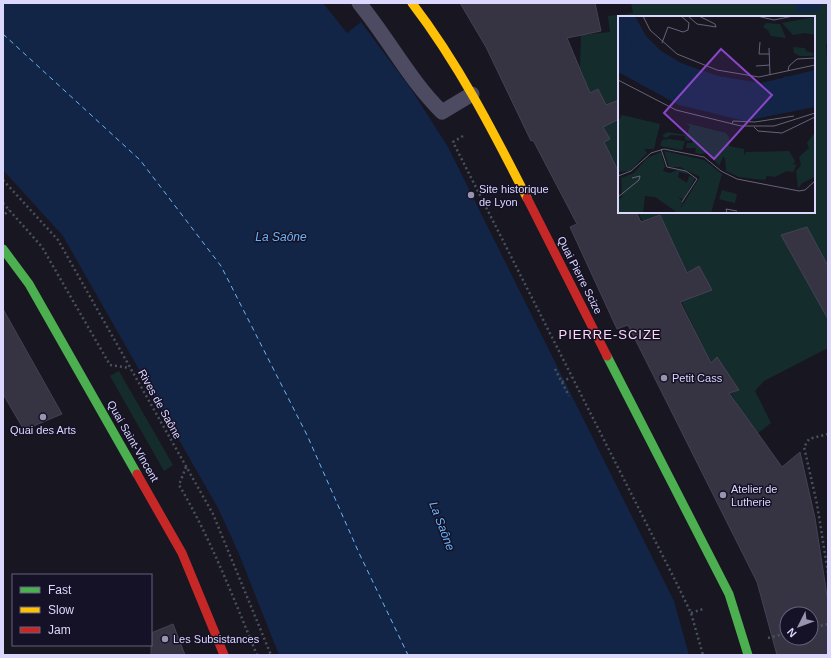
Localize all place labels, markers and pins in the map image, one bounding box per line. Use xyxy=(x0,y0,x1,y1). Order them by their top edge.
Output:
place label: Site historique de Lyon xyxy=(479,183,549,208)
marker: Site historique de Lyon xyxy=(466,190,476,200)
place label: Petit Cass xyxy=(672,372,723,384)
marker: Petit Cass xyxy=(659,373,669,383)
marker: Quai des Arts xyxy=(38,412,48,422)
place label: Quai des Arts xyxy=(10,424,77,436)
place label: Atelier de Lutherie xyxy=(731,483,777,508)
marker: Atelier de Lutherie xyxy=(718,490,728,500)
place label: Les Subsistances xyxy=(173,633,260,645)
marker: Les Subsistances xyxy=(160,634,170,644)

